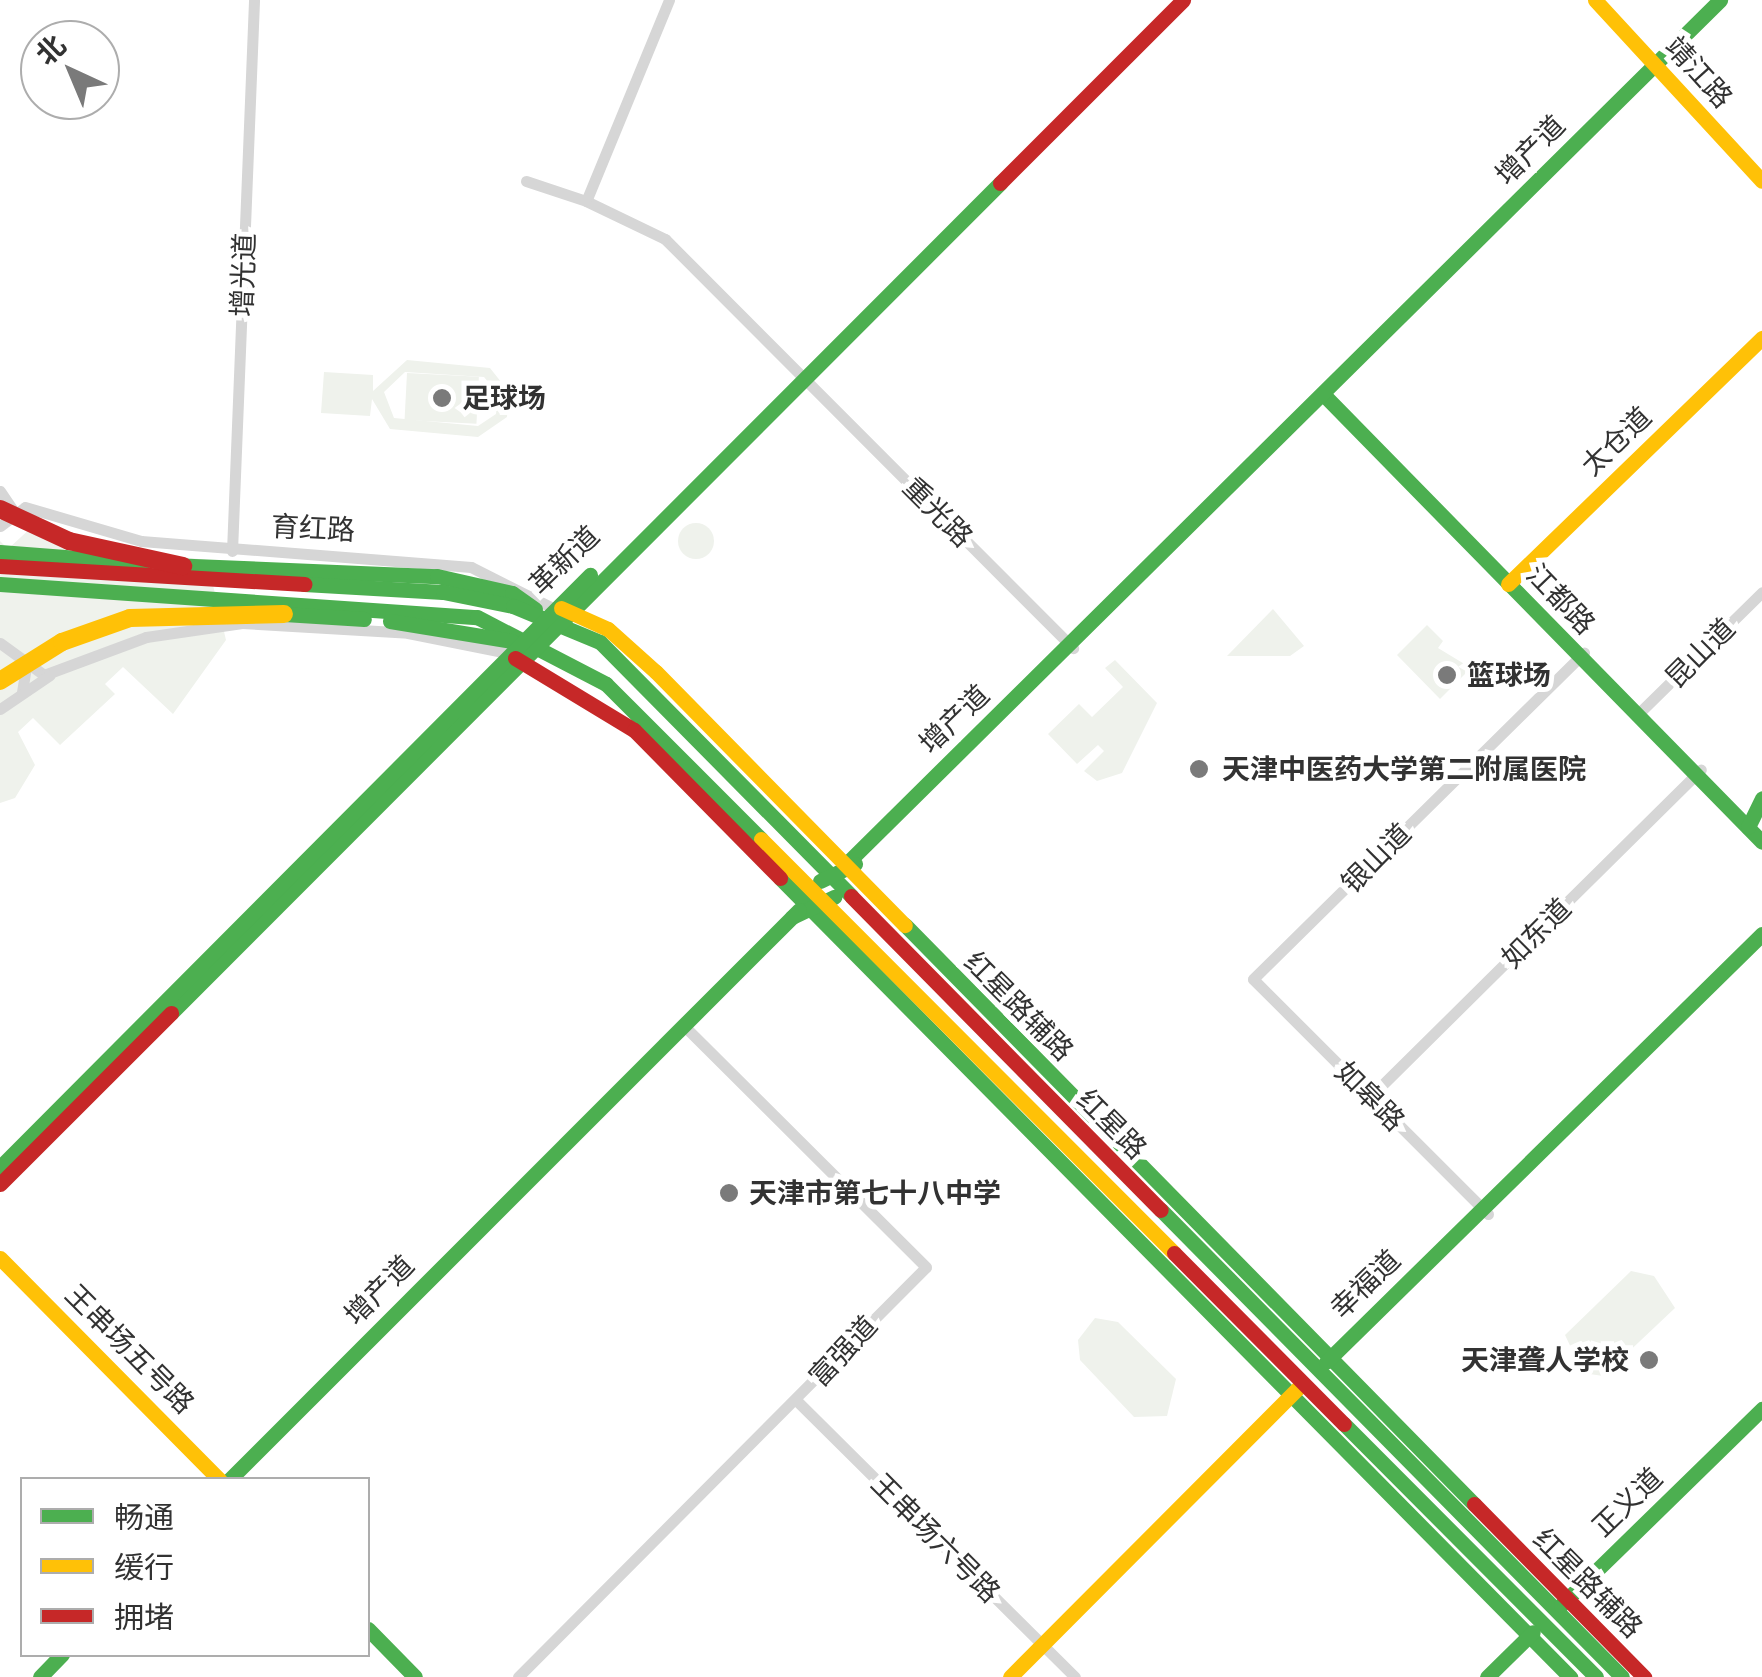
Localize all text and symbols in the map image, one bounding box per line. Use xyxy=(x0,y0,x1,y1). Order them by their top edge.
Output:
north arrow xyxy=(20,20,120,120)
text: 北 xyxy=(25,24,75,75)
street label: 靖江路 xyxy=(1658,30,1740,114)
street label: 增产道 xyxy=(1488,108,1572,192)
street label: 增光道 xyxy=(225,232,261,318)
place label: 足球场 xyxy=(462,381,546,415)
marker: 足球场 xyxy=(431,387,453,409)
street label: 太仓道 xyxy=(1574,400,1658,482)
street label: 重光路 xyxy=(896,470,980,554)
street label: 育红路 xyxy=(270,509,356,547)
street label: 革新道 xyxy=(522,519,606,601)
street label: 江都路 xyxy=(1520,557,1602,641)
street label: 昆山道 xyxy=(1658,611,1742,695)
place label: 篮球场 xyxy=(1467,658,1551,692)
marker: 篮球场 xyxy=(1436,664,1458,686)
street label: 增产道 xyxy=(912,678,996,760)
place label: 天津中医药大学第二附属医院 xyxy=(1222,752,1586,786)
marker: 天津中医药大学第二附属医院 xyxy=(1186,756,1212,782)
street label: 银山道 xyxy=(1334,816,1418,900)
street label: 如东道 xyxy=(1494,891,1578,975)
street label: 红星路辅路 xyxy=(958,945,1080,1067)
street label: 如皋路 xyxy=(1328,1054,1412,1138)
street label: 红星路 xyxy=(1070,1082,1154,1166)
place label: 天津市第七十八中学 xyxy=(749,1176,1001,1210)
marker: 天津市第七十八中学 xyxy=(718,1182,740,1204)
street label: 幸福道 xyxy=(1323,1243,1407,1325)
street label: 增产道 xyxy=(337,1248,421,1332)
street label: 王串场五号路 xyxy=(59,1278,201,1420)
street label: 富强道 xyxy=(802,1309,884,1393)
place label: 天津聋人学校 xyxy=(1461,1343,1629,1377)
marker: 天津聋人学校 xyxy=(1638,1349,1660,1371)
street label: 正义道 xyxy=(1585,1461,1669,1543)
street label: 王串场六号路 xyxy=(865,1467,1007,1609)
legend xyxy=(20,1477,370,1657)
text: 畅通 xyxy=(114,1494,174,1540)
street label: 红星路辅路 xyxy=(1527,1522,1649,1644)
text: 缓行 xyxy=(114,1544,174,1590)
text: 拥堵 xyxy=(114,1594,174,1640)

